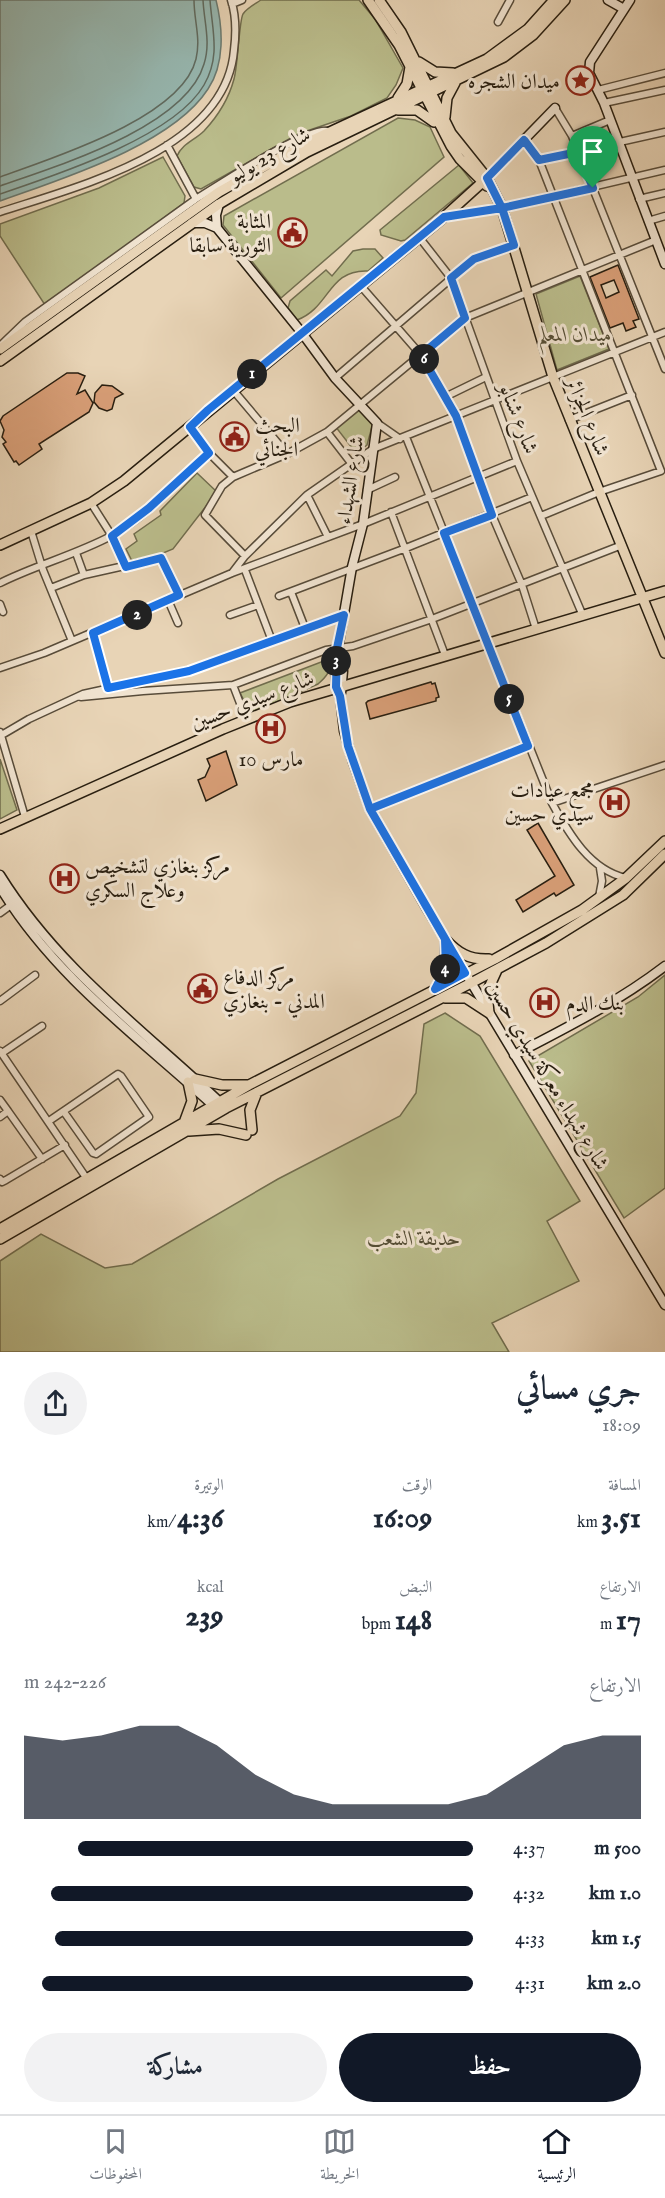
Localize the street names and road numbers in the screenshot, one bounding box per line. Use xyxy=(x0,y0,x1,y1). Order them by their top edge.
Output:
street label: شارع 23 يوليو xyxy=(222,122,317,194)
street label: شارع الجزائر xyxy=(555,371,615,461)
street label: شارع شنابو xyxy=(488,377,543,459)
street label: شارع الشهداء xyxy=(331,434,375,527)
street label: شارع سيدي حسين xyxy=(187,665,319,740)
street label: شارع شهداء معركة سيدي حسين xyxy=(477,975,615,1177)

